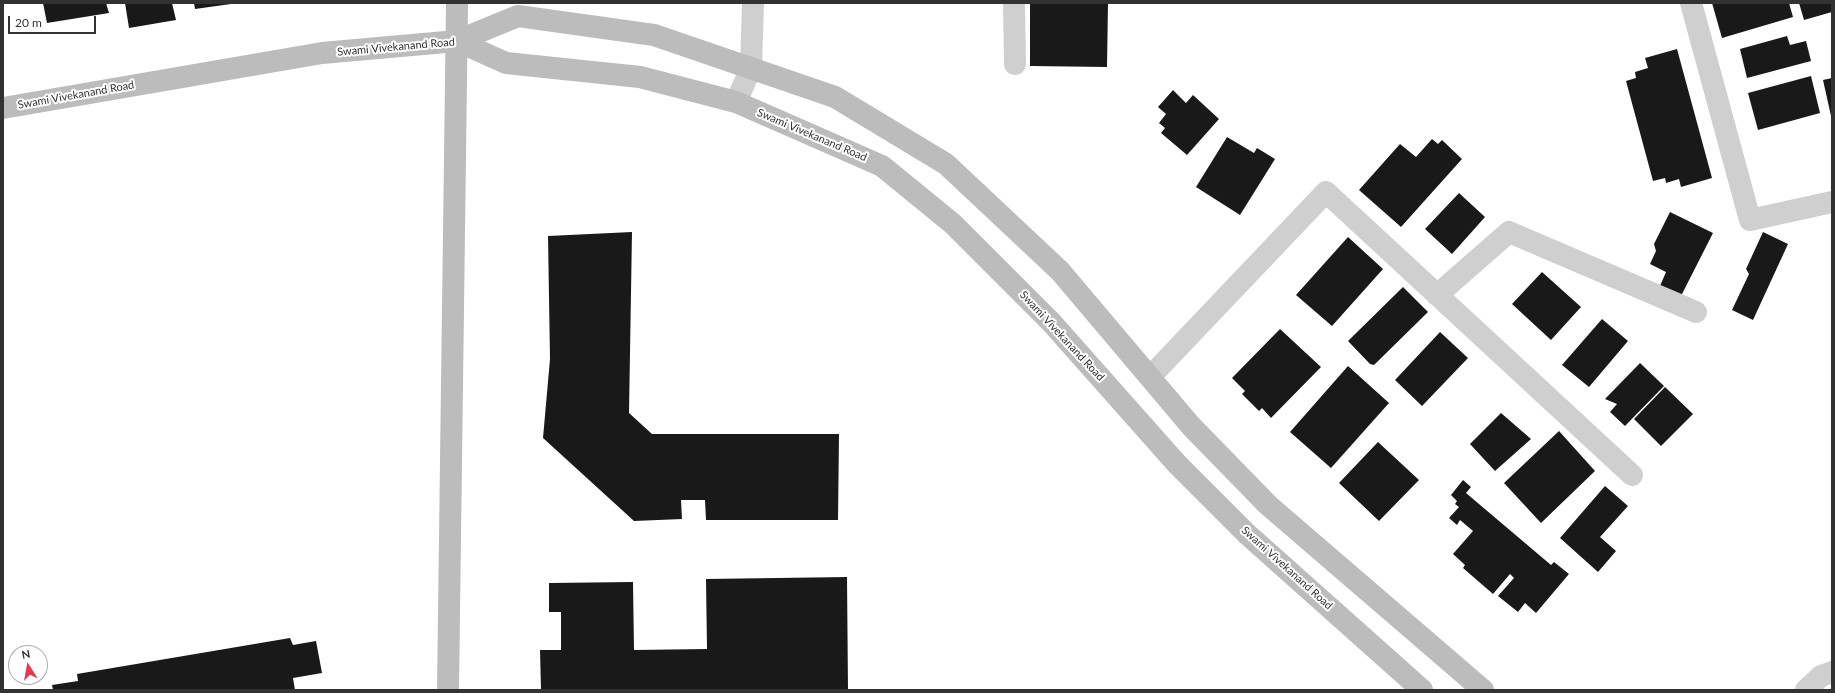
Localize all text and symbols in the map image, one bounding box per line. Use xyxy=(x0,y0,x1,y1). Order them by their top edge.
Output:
scale bar xyxy=(10,8,98,34)
text: 20 m xyxy=(15,15,42,30)
street label: Swami Vivekanand Road xyxy=(337,35,455,59)
street label: Swami Vivekanand Road xyxy=(17,78,135,112)
street label: Swami Vivekanand Road xyxy=(755,106,869,164)
street label: Swami Vivekanand Road xyxy=(1017,288,1107,384)
street label: Swami Vivekanand Road xyxy=(1239,524,1335,612)
north arrow xyxy=(8,645,48,685)
text: N xyxy=(20,647,31,661)

